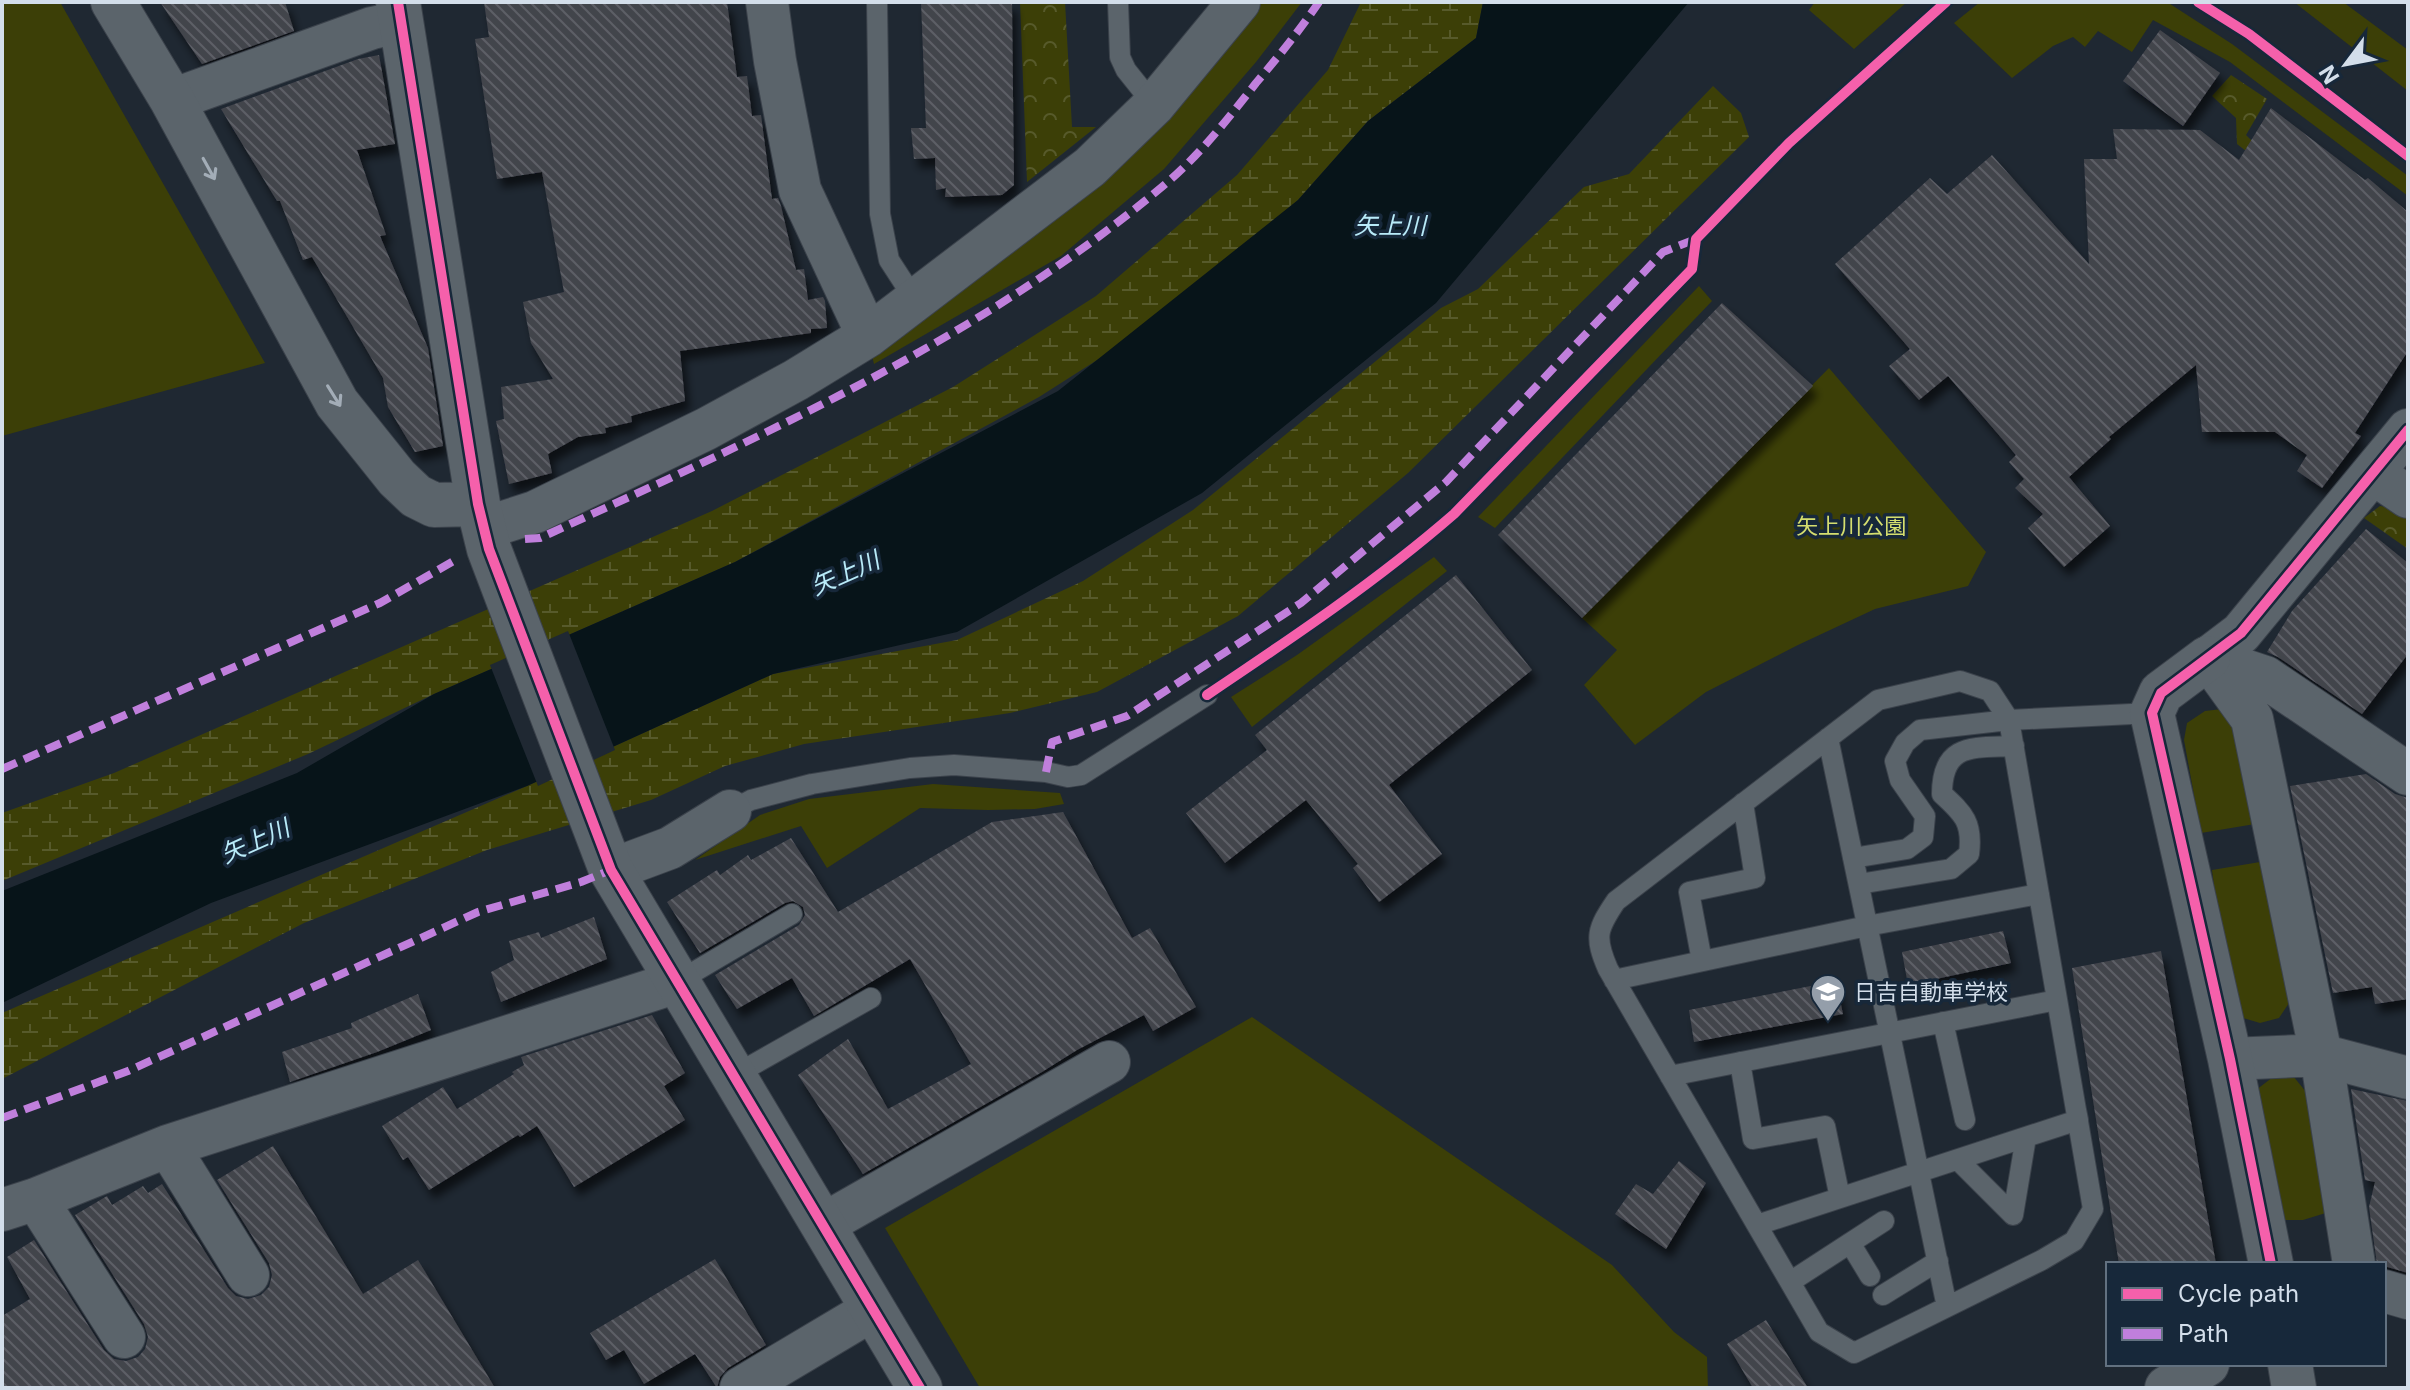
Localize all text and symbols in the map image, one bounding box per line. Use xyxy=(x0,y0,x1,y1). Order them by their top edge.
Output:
north arrow xyxy=(2306,24,2386,104)
text: N xyxy=(2314,61,2345,89)
one-way arrow xyxy=(202,156,217,180)
water label: 矢上川 xyxy=(1354,211,1429,240)
one-way arrow xyxy=(326,385,342,407)
park label: 矢上川公園 xyxy=(1796,513,1906,539)
water label: 矢上川 xyxy=(806,544,887,601)
water label: 矢上川 xyxy=(216,812,297,869)
school or university icon: 日吉自動車学校 xyxy=(1809,973,1847,1023)
place label: 日吉自動車学校 xyxy=(1854,979,2008,1005)
legend xyxy=(2106,1262,2386,1366)
text: Cycle path xyxy=(2178,1279,2299,1308)
text: Path xyxy=(2178,1319,2229,1348)

